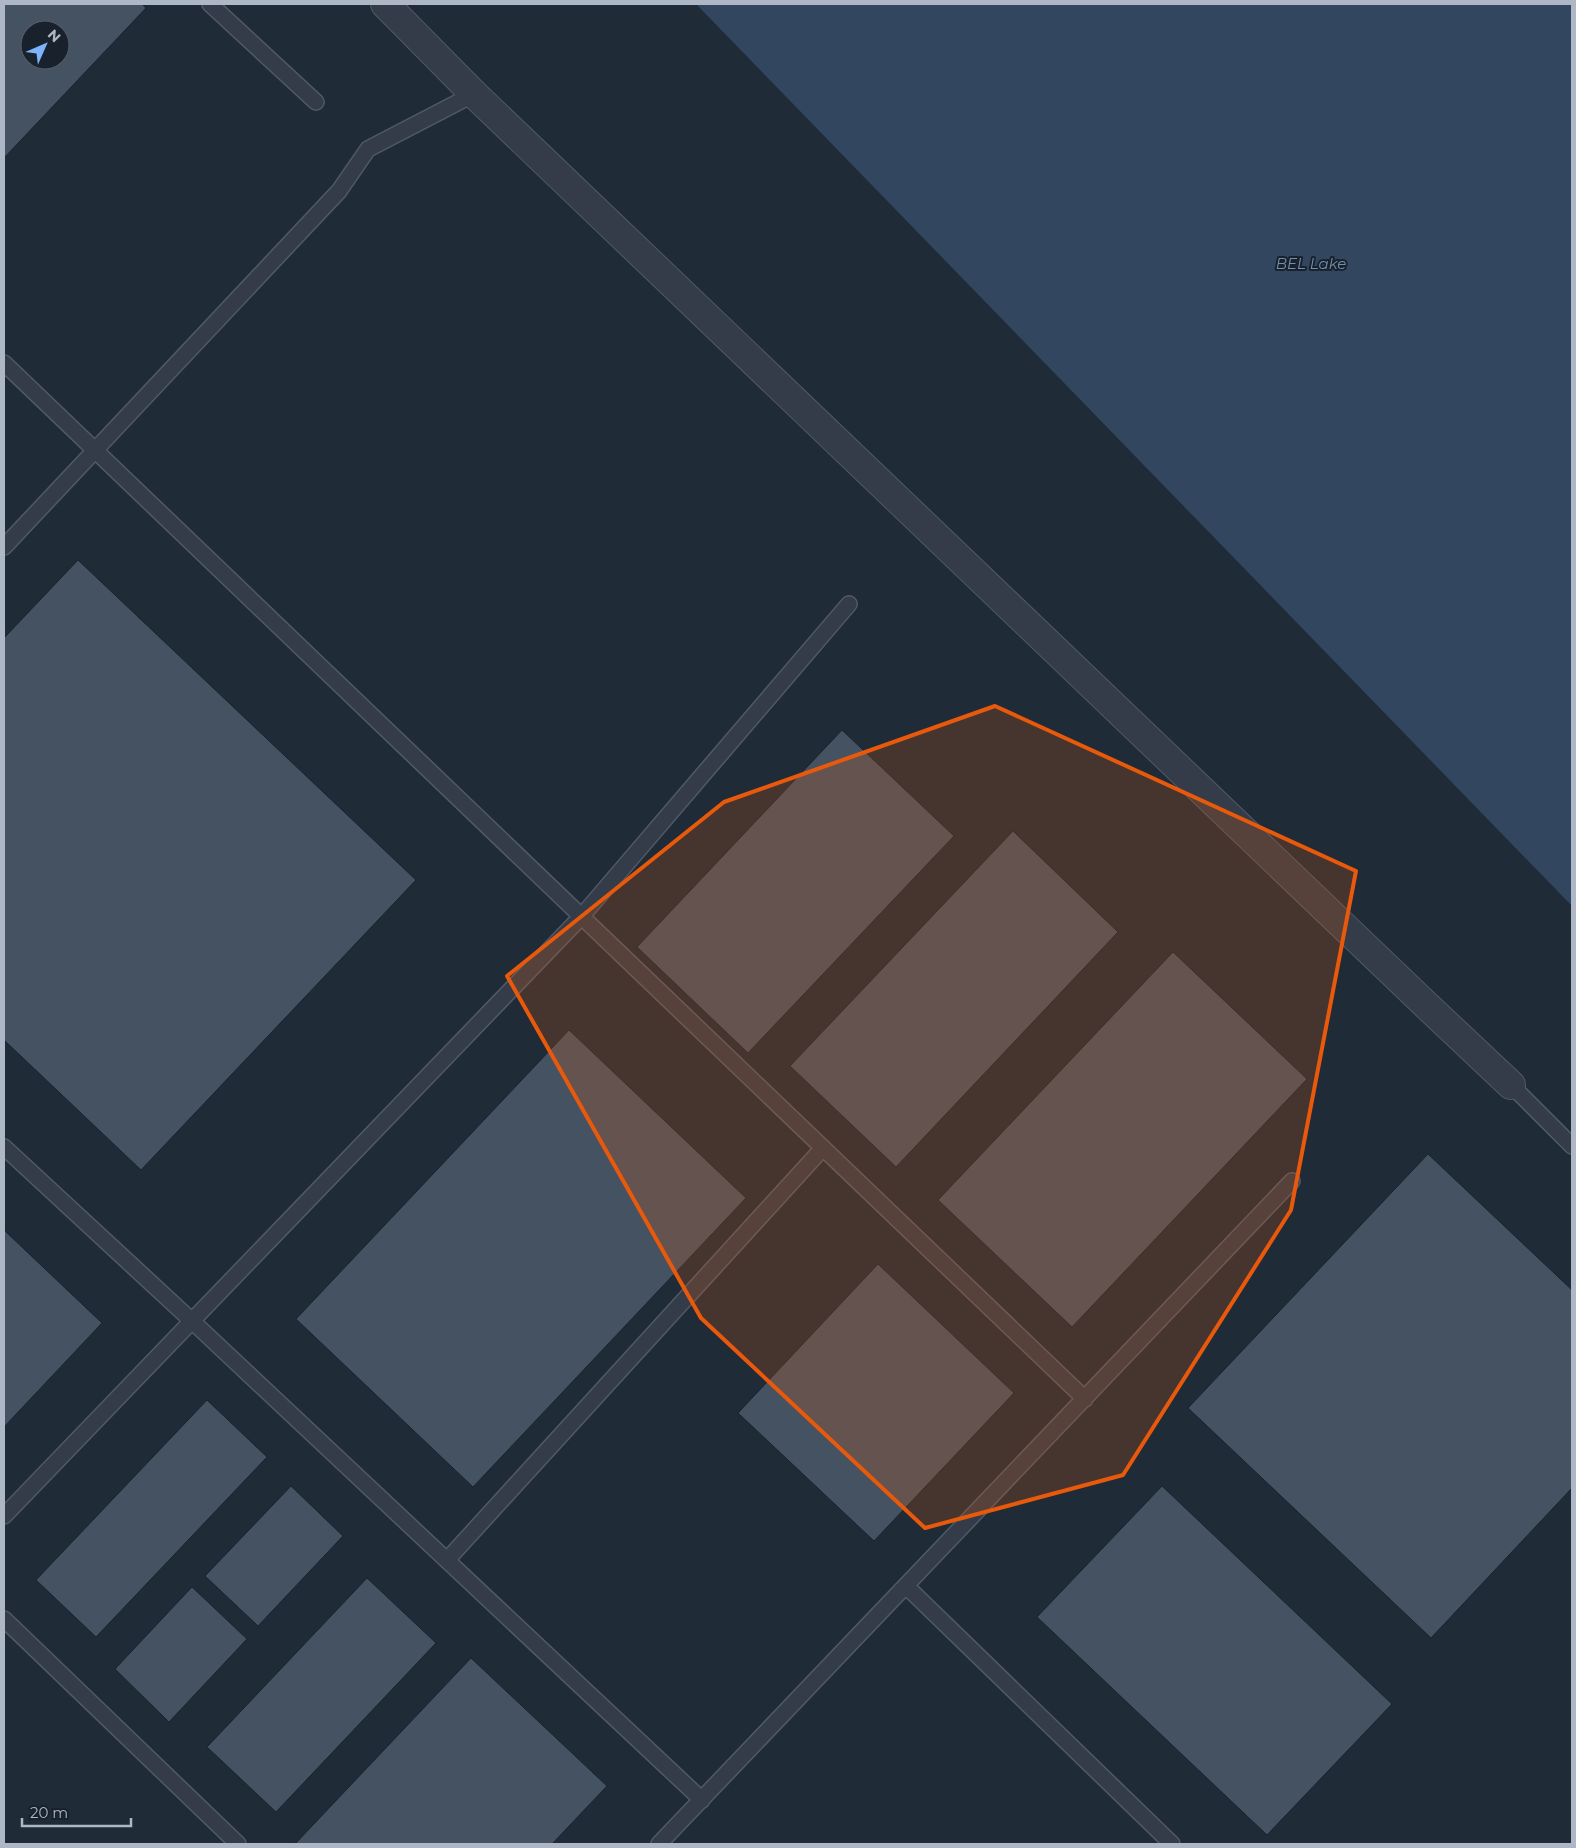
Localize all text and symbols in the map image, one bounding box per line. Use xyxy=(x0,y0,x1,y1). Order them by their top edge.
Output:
north arrow xyxy=(20,20,70,70)
text: N xyxy=(44,25,65,46)
water label: BEL Lake xyxy=(1276,254,1346,273)
scale bar xyxy=(22,1796,131,1828)
text: 20 m xyxy=(30,1803,68,1822)

